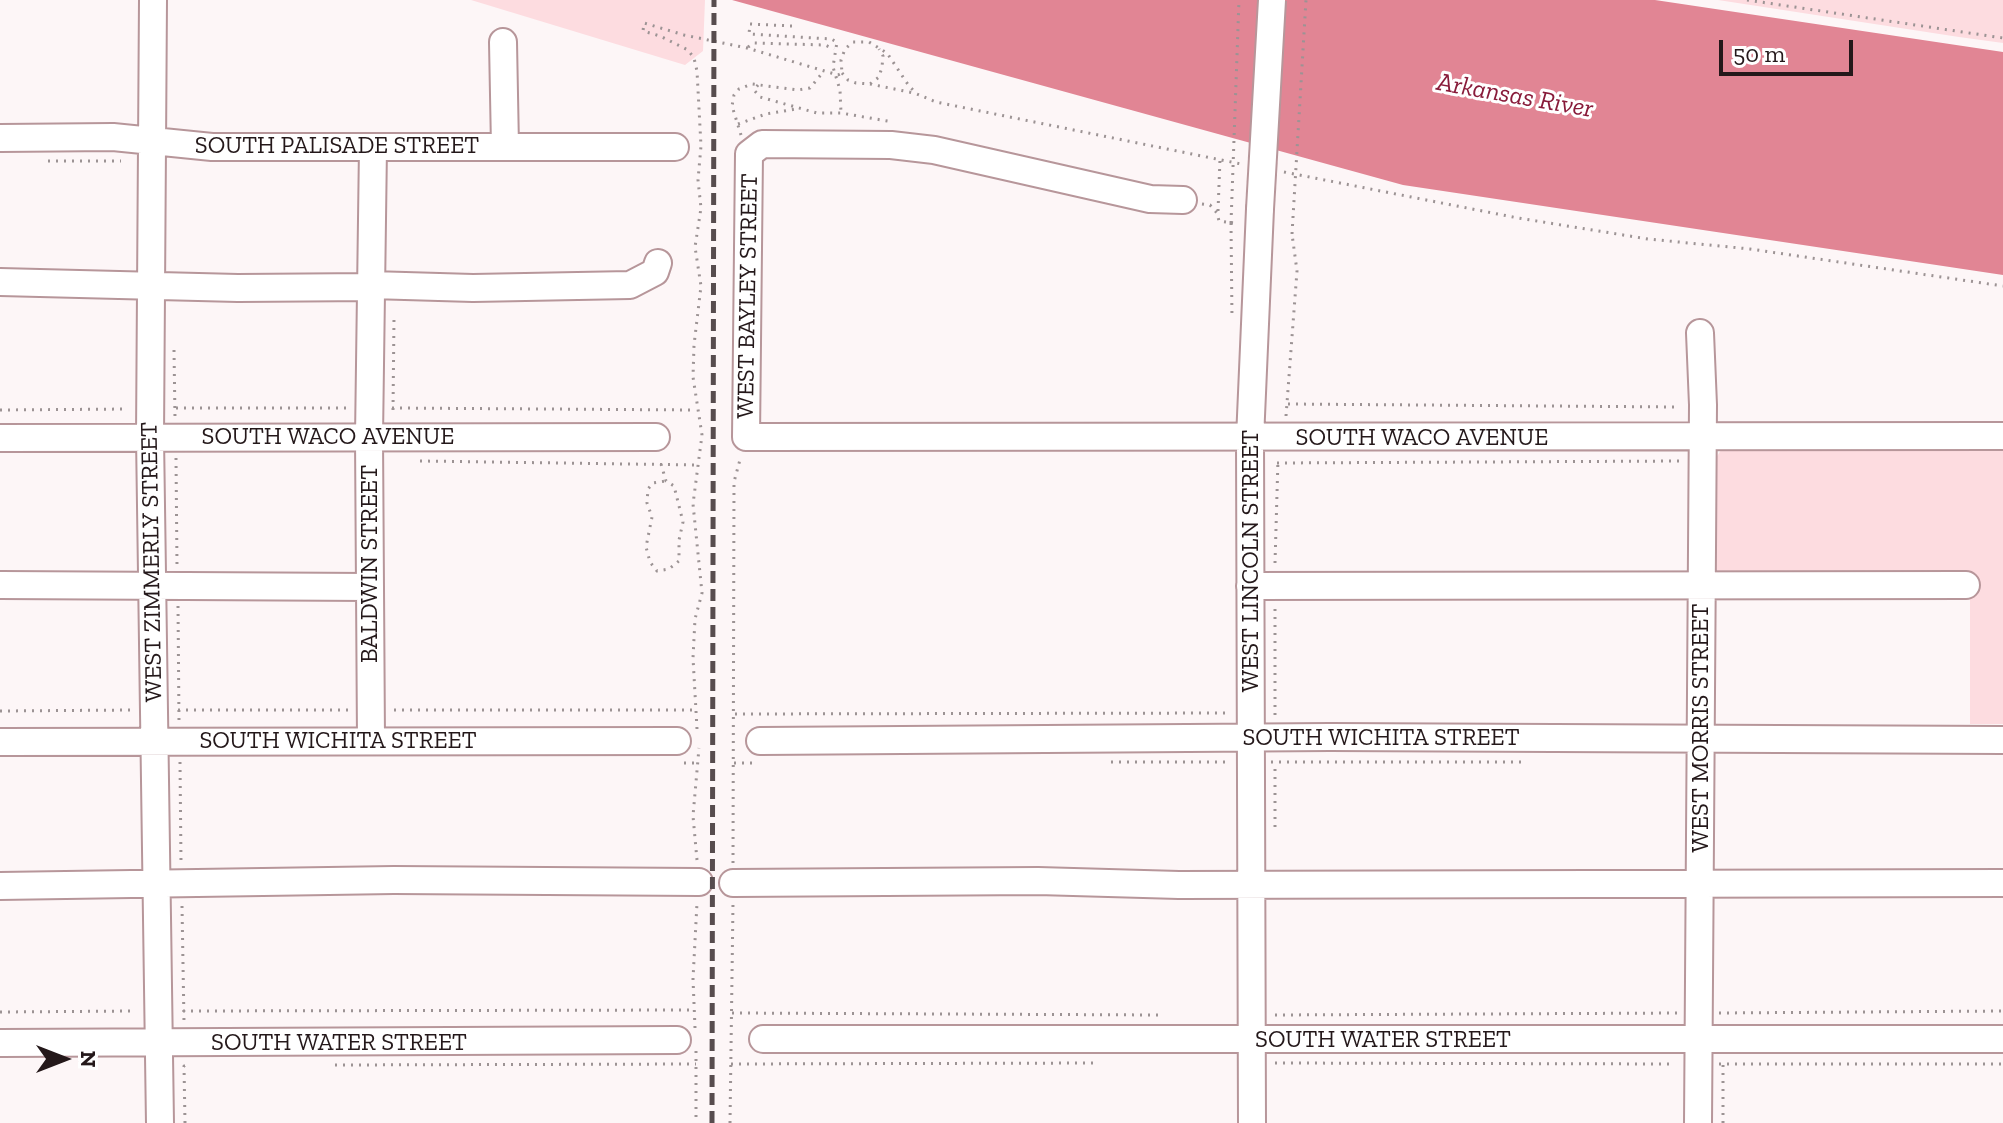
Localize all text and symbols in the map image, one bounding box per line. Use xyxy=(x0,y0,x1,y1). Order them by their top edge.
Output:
scale bar xyxy=(1723,24,1857,74)
text: 50 m xyxy=(1733,39,1785,68)
water label: Arkansas River xyxy=(1434,67,1596,125)
street label: SOUTH PALISADE STREET xyxy=(195,132,479,160)
street label: WEST BAYLEY STREET xyxy=(731,173,765,419)
street label: WEST ZIMMERLY STREET xyxy=(135,422,169,702)
street label: SOUTH WACO AVENUE xyxy=(202,423,454,451)
street label: SOUTH WACO AVENUE xyxy=(1296,424,1548,452)
street label: WEST LINCOLN STREET xyxy=(1237,430,1265,692)
street label: BALDWIN STREET xyxy=(356,465,384,663)
street label: WEST MORRIS STREET xyxy=(1687,604,1715,852)
street label: SOUTH WICHITA STREET xyxy=(1242,724,1520,752)
street label: SOUTH WICHITA STREET xyxy=(199,727,477,755)
north arrow xyxy=(24,1019,104,1099)
street label: SOUTH WATER STREET xyxy=(1255,1026,1511,1054)
street label: SOUTH WATER STREET xyxy=(211,1029,467,1057)
text: N xyxy=(75,1051,102,1067)

